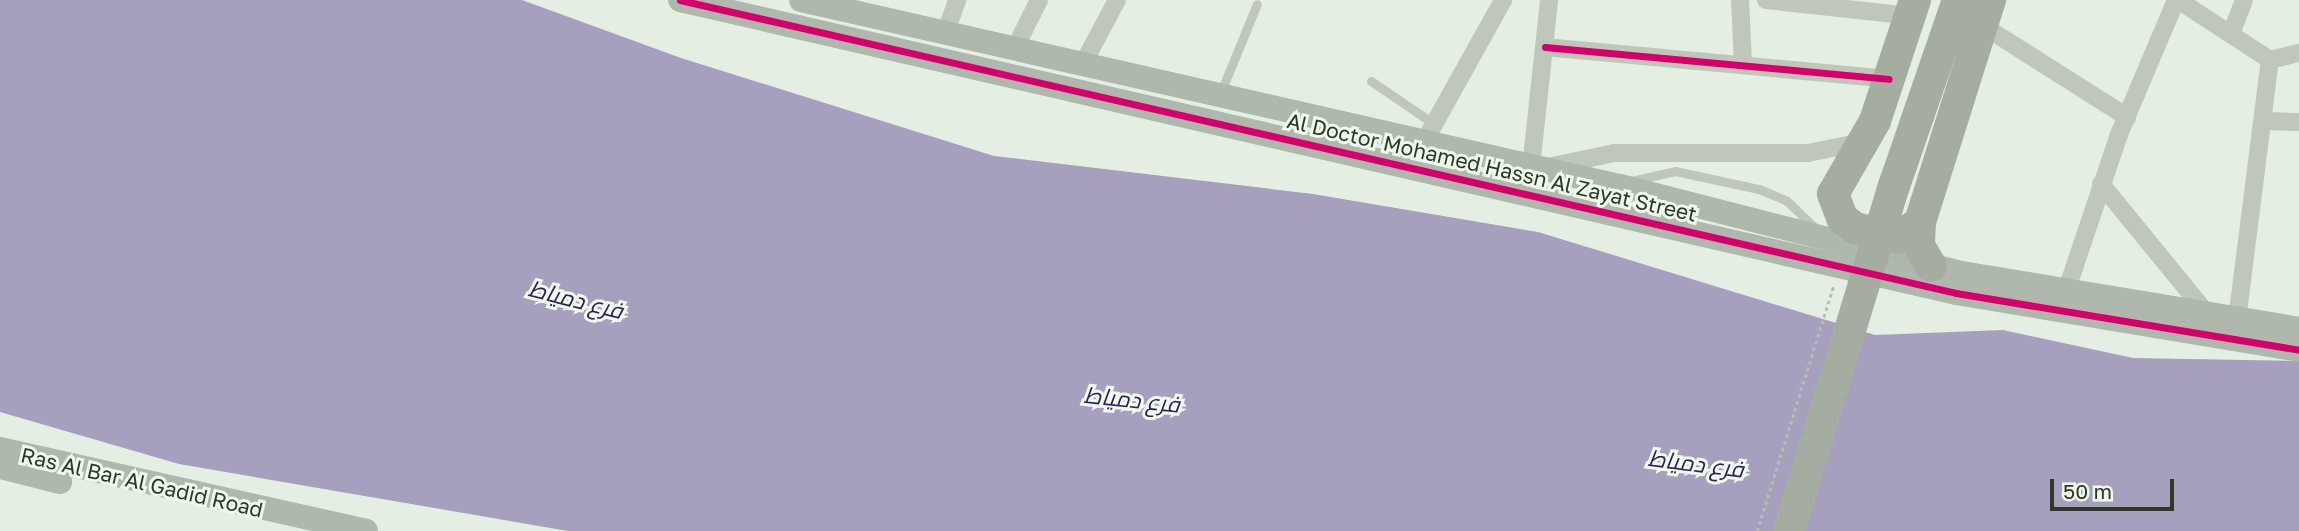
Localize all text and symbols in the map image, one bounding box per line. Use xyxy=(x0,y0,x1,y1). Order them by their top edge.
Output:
street label: Al Doctor Mohamed Hassn Al Zayat Street xyxy=(1285,108,1699,226)
water label: فرع دمياط xyxy=(526,274,626,324)
water label: فرع دمياط xyxy=(1083,380,1181,418)
street label: Ras Al Bar Al Gadid Road xyxy=(18,442,266,522)
water label: فرع دمياط xyxy=(1647,443,1745,483)
scale bar xyxy=(2054,464,2178,508)
text: 50 m xyxy=(2063,478,2112,504)

